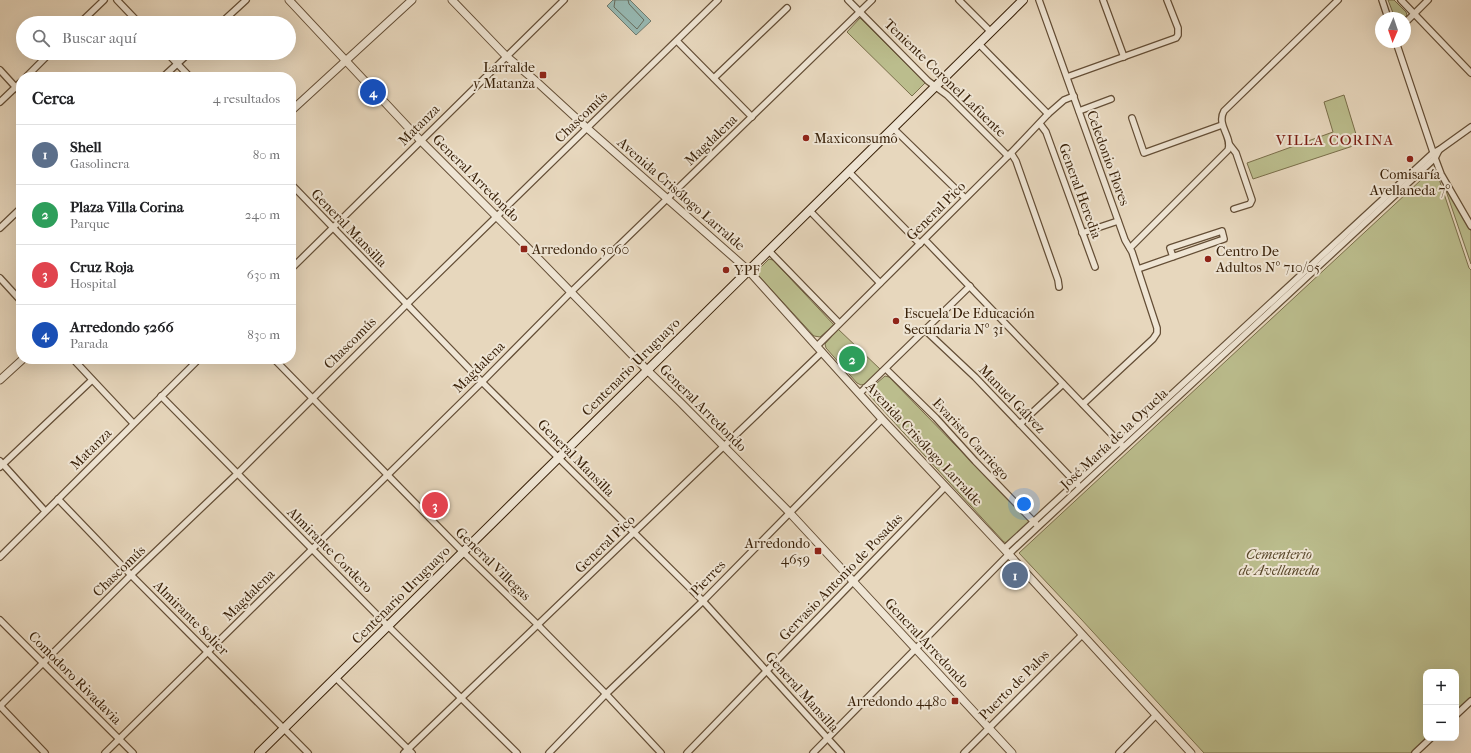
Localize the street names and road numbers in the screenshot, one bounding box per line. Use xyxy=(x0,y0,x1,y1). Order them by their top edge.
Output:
street label: Teniente Coronel Lafuente xyxy=(881,15,1009,141)
street label: Chascomús xyxy=(551,88,611,146)
street label: Matanza xyxy=(395,100,444,149)
street label: Celedonio Flores xyxy=(1083,108,1133,208)
street label: Magdalena xyxy=(681,111,741,169)
street label: General Arredondo xyxy=(429,131,523,225)
street label: Avenida Crisólogo Larralde xyxy=(613,133,748,254)
street label: General Heredia xyxy=(1055,141,1105,241)
street label: General Pico xyxy=(903,178,969,244)
street label: General Mansilla xyxy=(307,185,391,271)
street label: Chascomús xyxy=(320,313,380,373)
street label: Centenario Uruguayo xyxy=(578,314,684,420)
street label: Magdalena xyxy=(450,337,509,396)
street label: General Arredondo xyxy=(656,361,750,455)
street label: Manuel Gálvez xyxy=(975,361,1049,437)
street label: Avenida Crisólogo Larralde xyxy=(861,378,986,510)
street label: José María de la Oyuela xyxy=(1056,385,1172,494)
street label: Evaristo Carriego xyxy=(929,395,1013,483)
street label: General Mansilla xyxy=(534,416,618,500)
street label: Matanza xyxy=(67,424,116,473)
street label: Almirante Cordero xyxy=(283,503,376,596)
street label: Gervasio Antonio de Posadas xyxy=(776,510,906,644)
street label: General Pico xyxy=(571,511,639,577)
street label: General Villegas xyxy=(452,524,534,604)
street label: Chascomús xyxy=(89,542,149,600)
street label: Centenario Uruguayo xyxy=(348,542,454,648)
street label: Pierres xyxy=(687,557,729,599)
street label: Magdalena xyxy=(220,565,279,624)
street label: Almirante Solier xyxy=(149,576,232,659)
street label: General Arredondo xyxy=(881,595,973,691)
street label: Comodoro Rivadavia xyxy=(25,628,125,728)
street label: Puerto de Palos xyxy=(975,646,1053,724)
street label: General Mansilla xyxy=(762,648,843,736)

